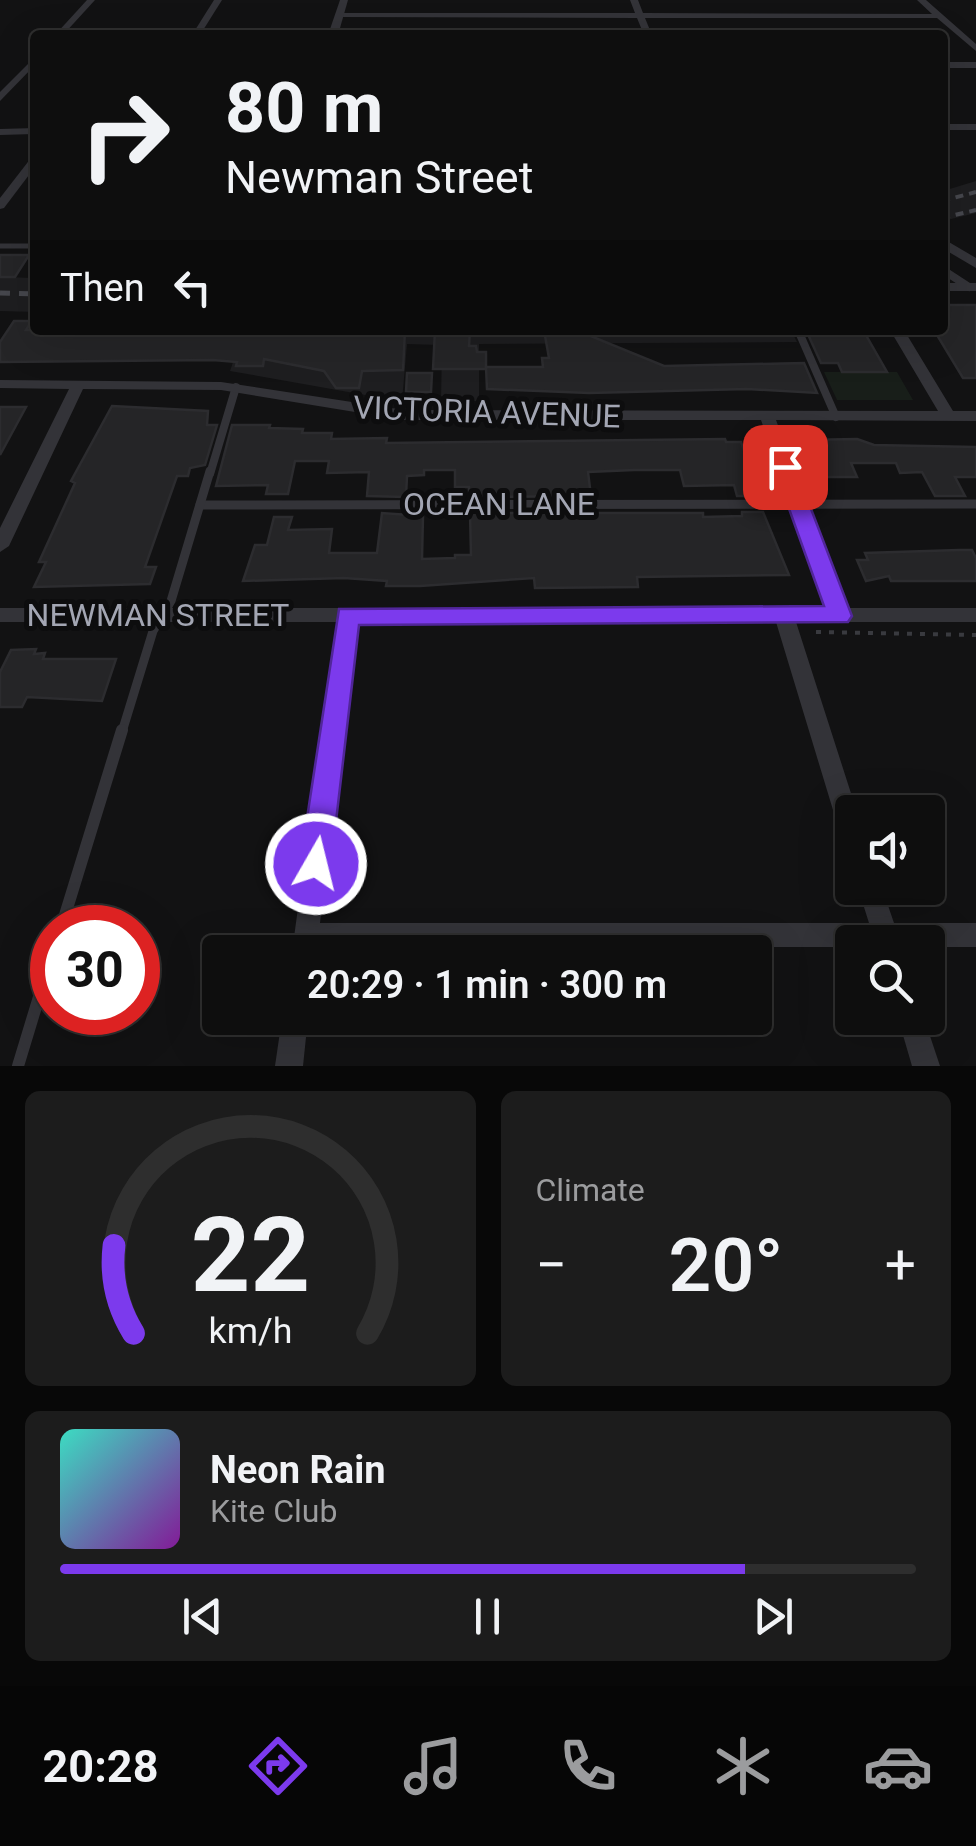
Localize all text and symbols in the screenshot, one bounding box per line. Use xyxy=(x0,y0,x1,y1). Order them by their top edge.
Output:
text: 80 m xyxy=(225,67,383,149)
icon: right xyxy=(60,70,190,200)
text: Newman Street xyxy=(225,151,533,204)
icon: left xyxy=(165,260,220,315)
text: Then xyxy=(60,266,145,310)
street label: VICTORIA AVENUE xyxy=(353,388,621,436)
pin xyxy=(743,425,828,510)
icon: arrive xyxy=(758,440,813,495)
street label: OCEAN LANE xyxy=(403,485,595,523)
street label: NEWMAN STREET xyxy=(27,596,289,634)
map controls xyxy=(835,795,945,1035)
button: sound xyxy=(835,795,945,905)
position arrow xyxy=(264,812,368,916)
speed limit sign: 30 xyxy=(30,905,160,1035)
button: search xyxy=(835,925,945,1035)
text: 20:29 · 1 min · 300 m xyxy=(307,963,667,1007)
text: Climate xyxy=(536,1171,645,1209)
text: 22 xyxy=(191,1195,310,1316)
text: 20° xyxy=(669,1221,783,1309)
text: − xyxy=(536,1233,567,1297)
text: + xyxy=(885,1233,916,1297)
text: km/h xyxy=(208,1310,292,1352)
text: Neon Rain xyxy=(210,1448,386,1492)
text: Kite Club xyxy=(210,1492,337,1530)
icon: previous xyxy=(175,1589,230,1644)
icon: pause xyxy=(460,1589,515,1644)
icon: next xyxy=(746,1589,801,1644)
icon: directions xyxy=(243,1731,313,1801)
icon: music xyxy=(398,1731,468,1801)
icon: phone xyxy=(553,1731,623,1801)
icon: climate xyxy=(708,1731,778,1801)
icon: car xyxy=(863,1731,933,1801)
text: 20:28 xyxy=(43,1740,158,1793)

